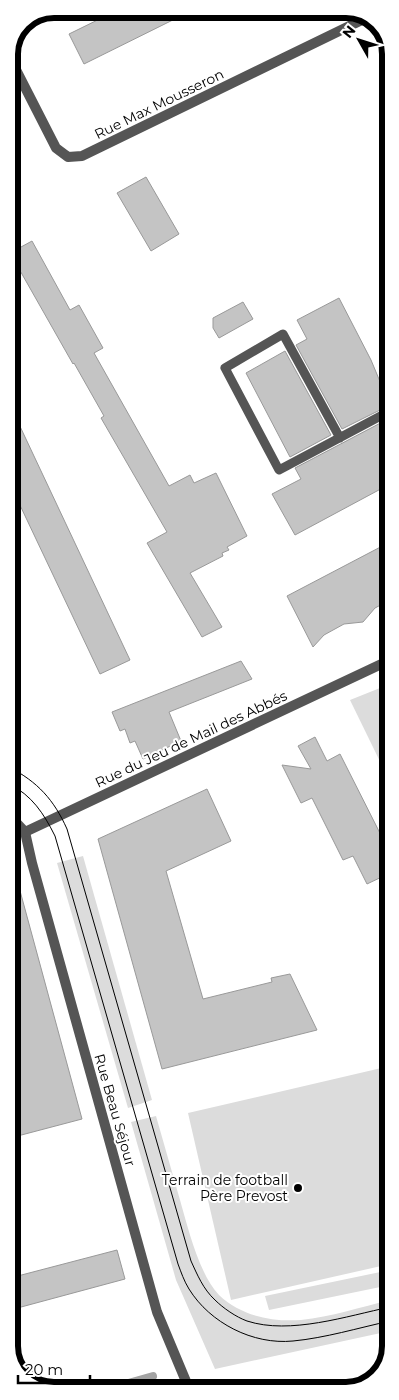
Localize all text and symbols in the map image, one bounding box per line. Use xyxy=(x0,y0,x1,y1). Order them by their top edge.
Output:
north arrow xyxy=(334,15,384,65)
text: N xyxy=(338,22,359,42)
street label: Rue Max Mousseron xyxy=(91,65,227,143)
street label: Rue du Jeu de Mail des Abbés xyxy=(92,686,290,792)
street label: Rue Beau Séjour xyxy=(90,1052,140,1169)
place label: Terrain de football Père Prevost xyxy=(162,1171,288,1205)
marker: Terrain de football Père Prevost xyxy=(292,1182,304,1194)
scale bar xyxy=(18,1352,90,1384)
text: 20 m xyxy=(25,1360,63,1379)

